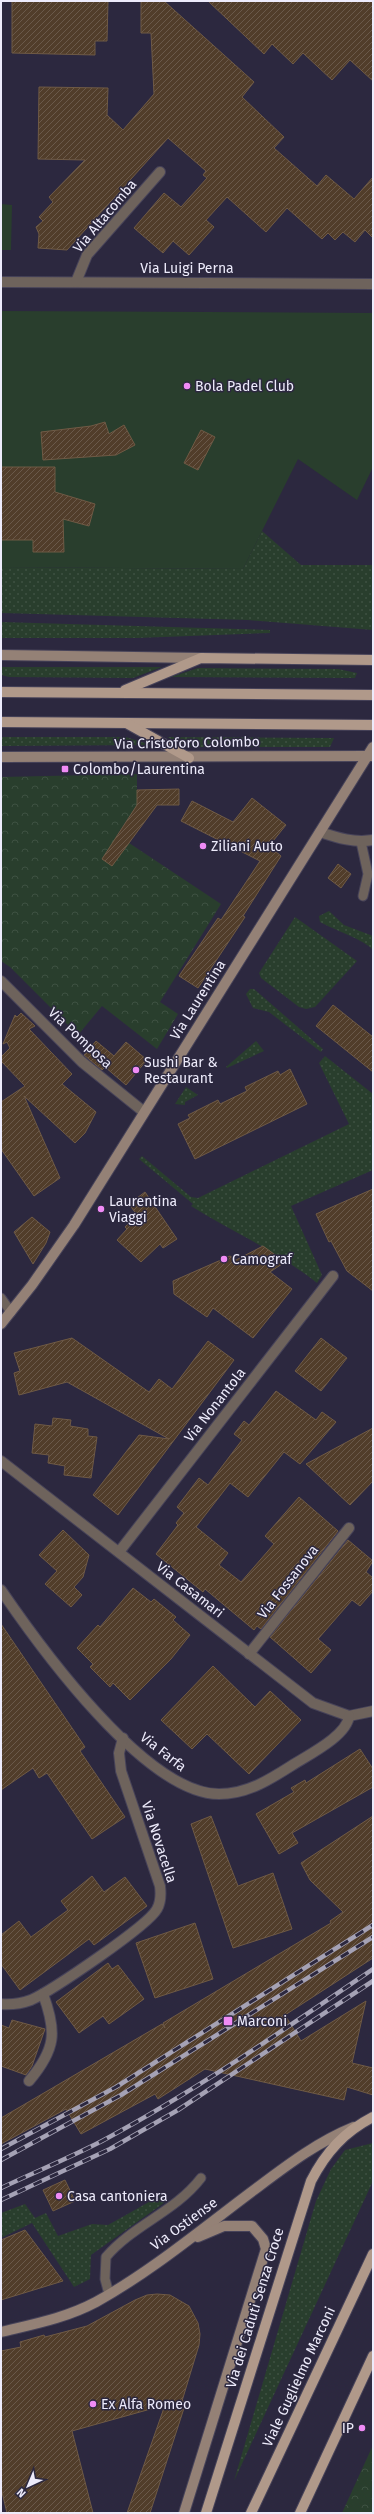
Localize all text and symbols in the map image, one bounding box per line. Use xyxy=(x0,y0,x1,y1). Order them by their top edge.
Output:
street label: Via Altacomba xyxy=(70,176,140,256)
street label: Via Luigi Perna xyxy=(140,260,234,277)
place label: Bola Padel Club xyxy=(195,378,294,395)
marker: Bola Padel Club xyxy=(182,381,192,391)
street label: Via Cristoforo Colombo xyxy=(114,733,260,753)
place label: Colombo/Laurentina xyxy=(73,761,205,778)
marker: Colombo/Laurentina xyxy=(60,764,70,774)
place label: Ziliani Auto xyxy=(211,838,283,855)
marker: Ziliani Auto xyxy=(198,841,208,851)
street label: Via Laurentina xyxy=(167,957,229,1043)
street label: Via Pomposa xyxy=(44,1004,116,1072)
place label: Sushi Bar & Restaurant xyxy=(144,1054,218,1087)
marker: Sushi Bar & Restaurant xyxy=(131,1065,141,1075)
place label: Laurentina Viaggi xyxy=(109,1193,177,1226)
marker: Laurentina Viaggi xyxy=(96,1204,106,1214)
place label: Camograf xyxy=(232,1251,293,1268)
marker: Camograf xyxy=(219,1254,229,1264)
street label: Via Nonantola xyxy=(181,1365,249,1445)
street label: Via Fossanova xyxy=(254,1542,322,1622)
street label: Via Casamari xyxy=(153,1558,227,1622)
street label: Via Farfa xyxy=(136,1729,190,1775)
street label: Via Novacella xyxy=(138,1799,180,1885)
place label: Marconi xyxy=(237,2013,287,2030)
marker: Marconi xyxy=(222,2015,234,2027)
place label: Casa cantoniera xyxy=(67,2188,168,2205)
marker: Casa cantoniera xyxy=(54,2191,64,2201)
street label: Via Ostiense xyxy=(147,2194,221,2254)
street label: Via dei Caduti Senza Croce xyxy=(222,2226,288,2390)
street label: Viale Guglielmo Marconi xyxy=(259,2304,339,2450)
place label: Ex Alfa Romeo xyxy=(101,2396,191,2413)
marker: Ex Alfa Romeo xyxy=(88,2399,98,2409)
place label: IP xyxy=(342,2420,354,2437)
marker: IP xyxy=(357,2423,367,2433)
north arrow xyxy=(8,2466,48,2506)
text: N xyxy=(14,2486,29,2500)

